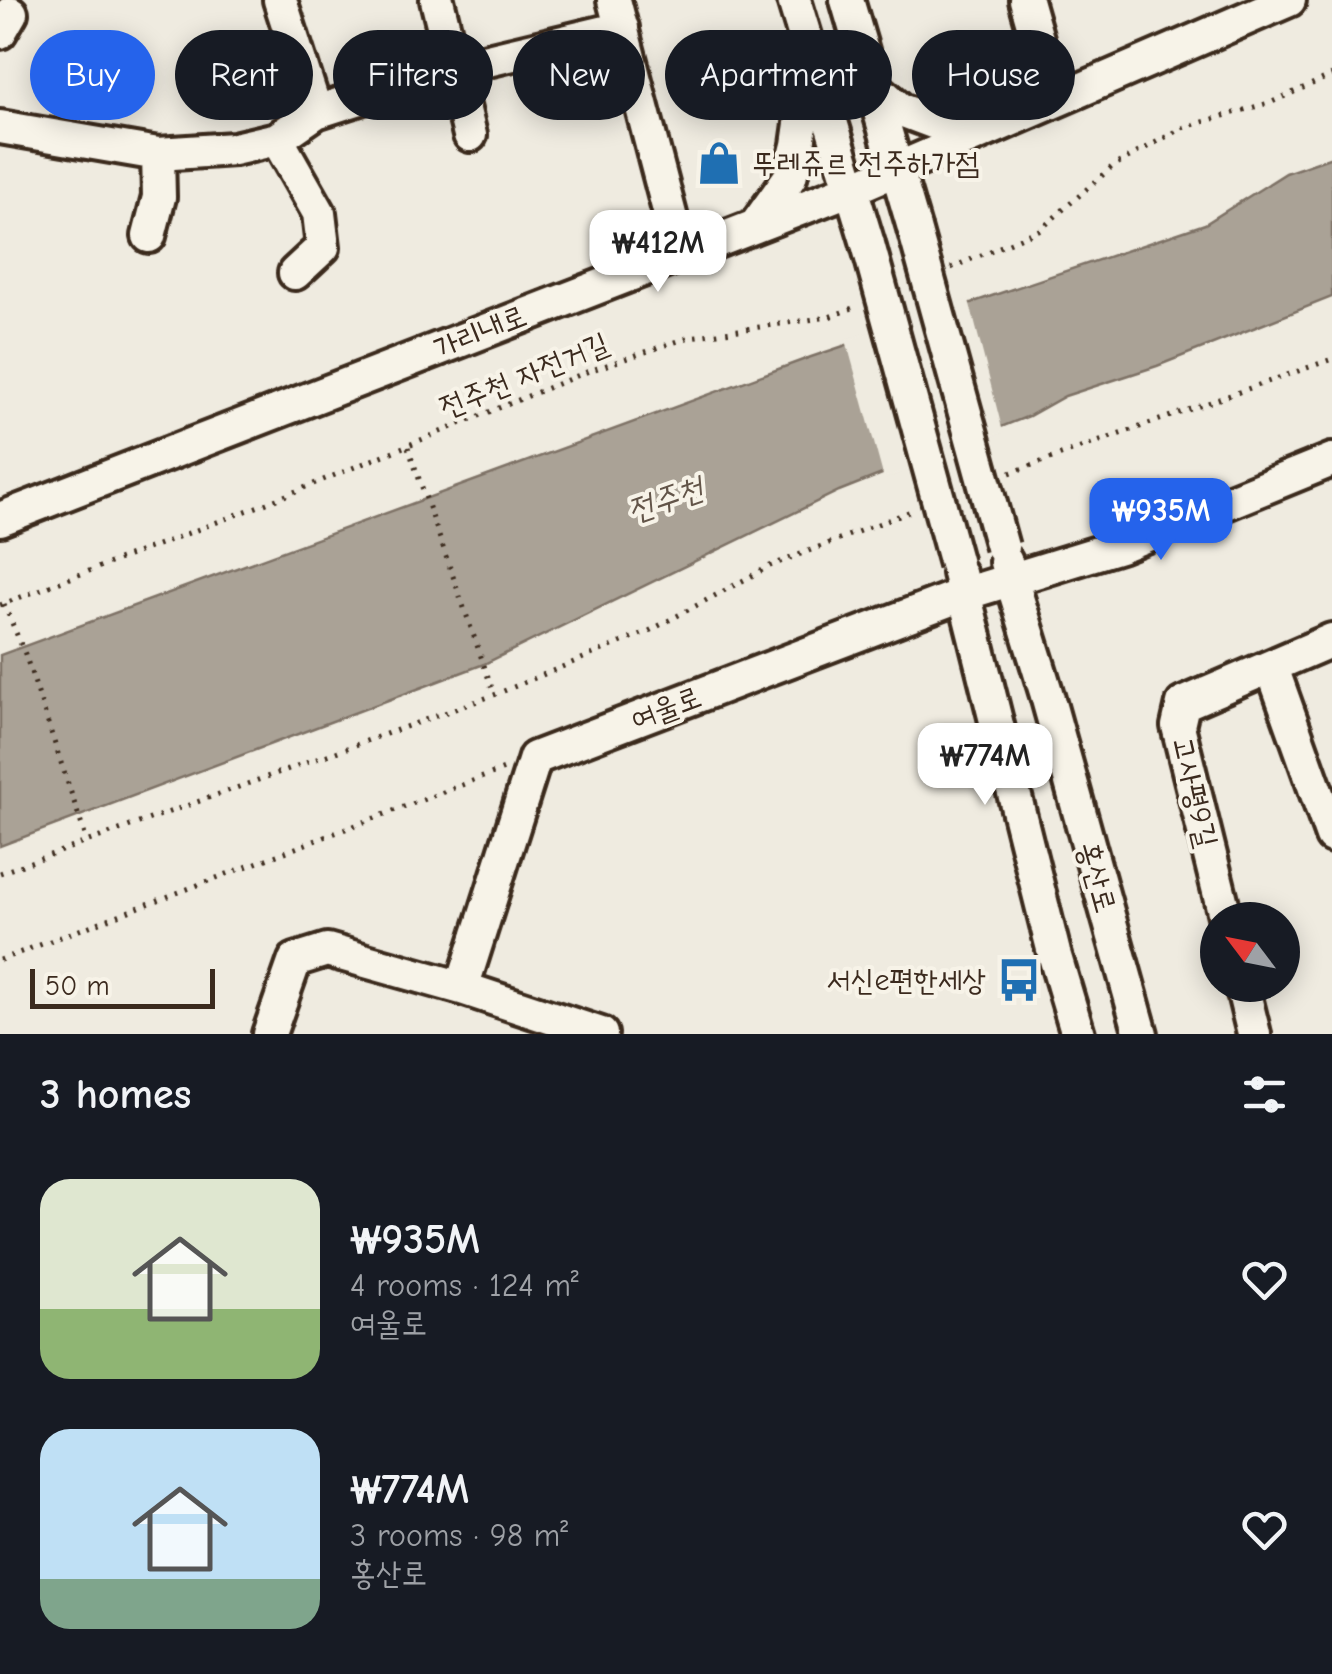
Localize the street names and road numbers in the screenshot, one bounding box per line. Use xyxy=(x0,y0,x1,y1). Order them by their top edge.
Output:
street label: 가리내로 xyxy=(429,298,532,367)
street label: 전주천 자전거길 xyxy=(435,326,614,425)
street label: 여울로 xyxy=(626,679,706,738)
street label: 고사평9길 xyxy=(1165,733,1224,851)
street label: 홍산로 xyxy=(1070,838,1123,917)

